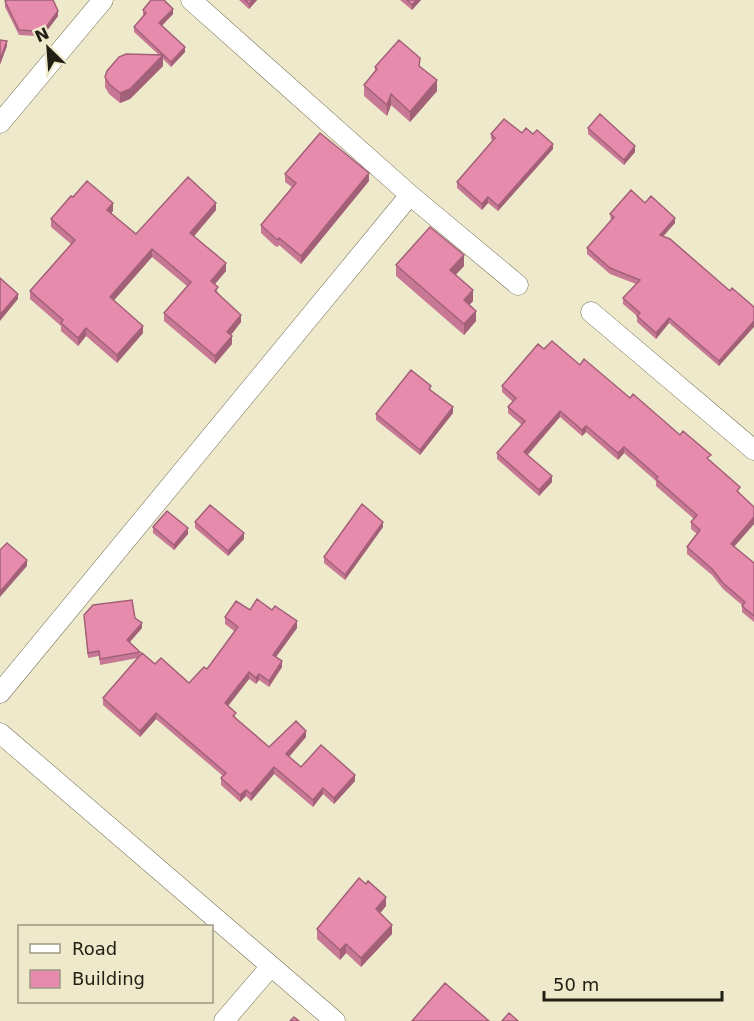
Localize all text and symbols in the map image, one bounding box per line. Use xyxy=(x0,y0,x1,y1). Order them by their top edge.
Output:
north arrow xyxy=(18,18,78,78)
text: N xyxy=(32,23,52,46)
legend xyxy=(18,925,213,1003)
text: Road xyxy=(72,938,117,959)
scale bar xyxy=(544,964,722,1002)
text: Building xyxy=(72,968,145,989)
text: 50 m xyxy=(553,974,599,995)

